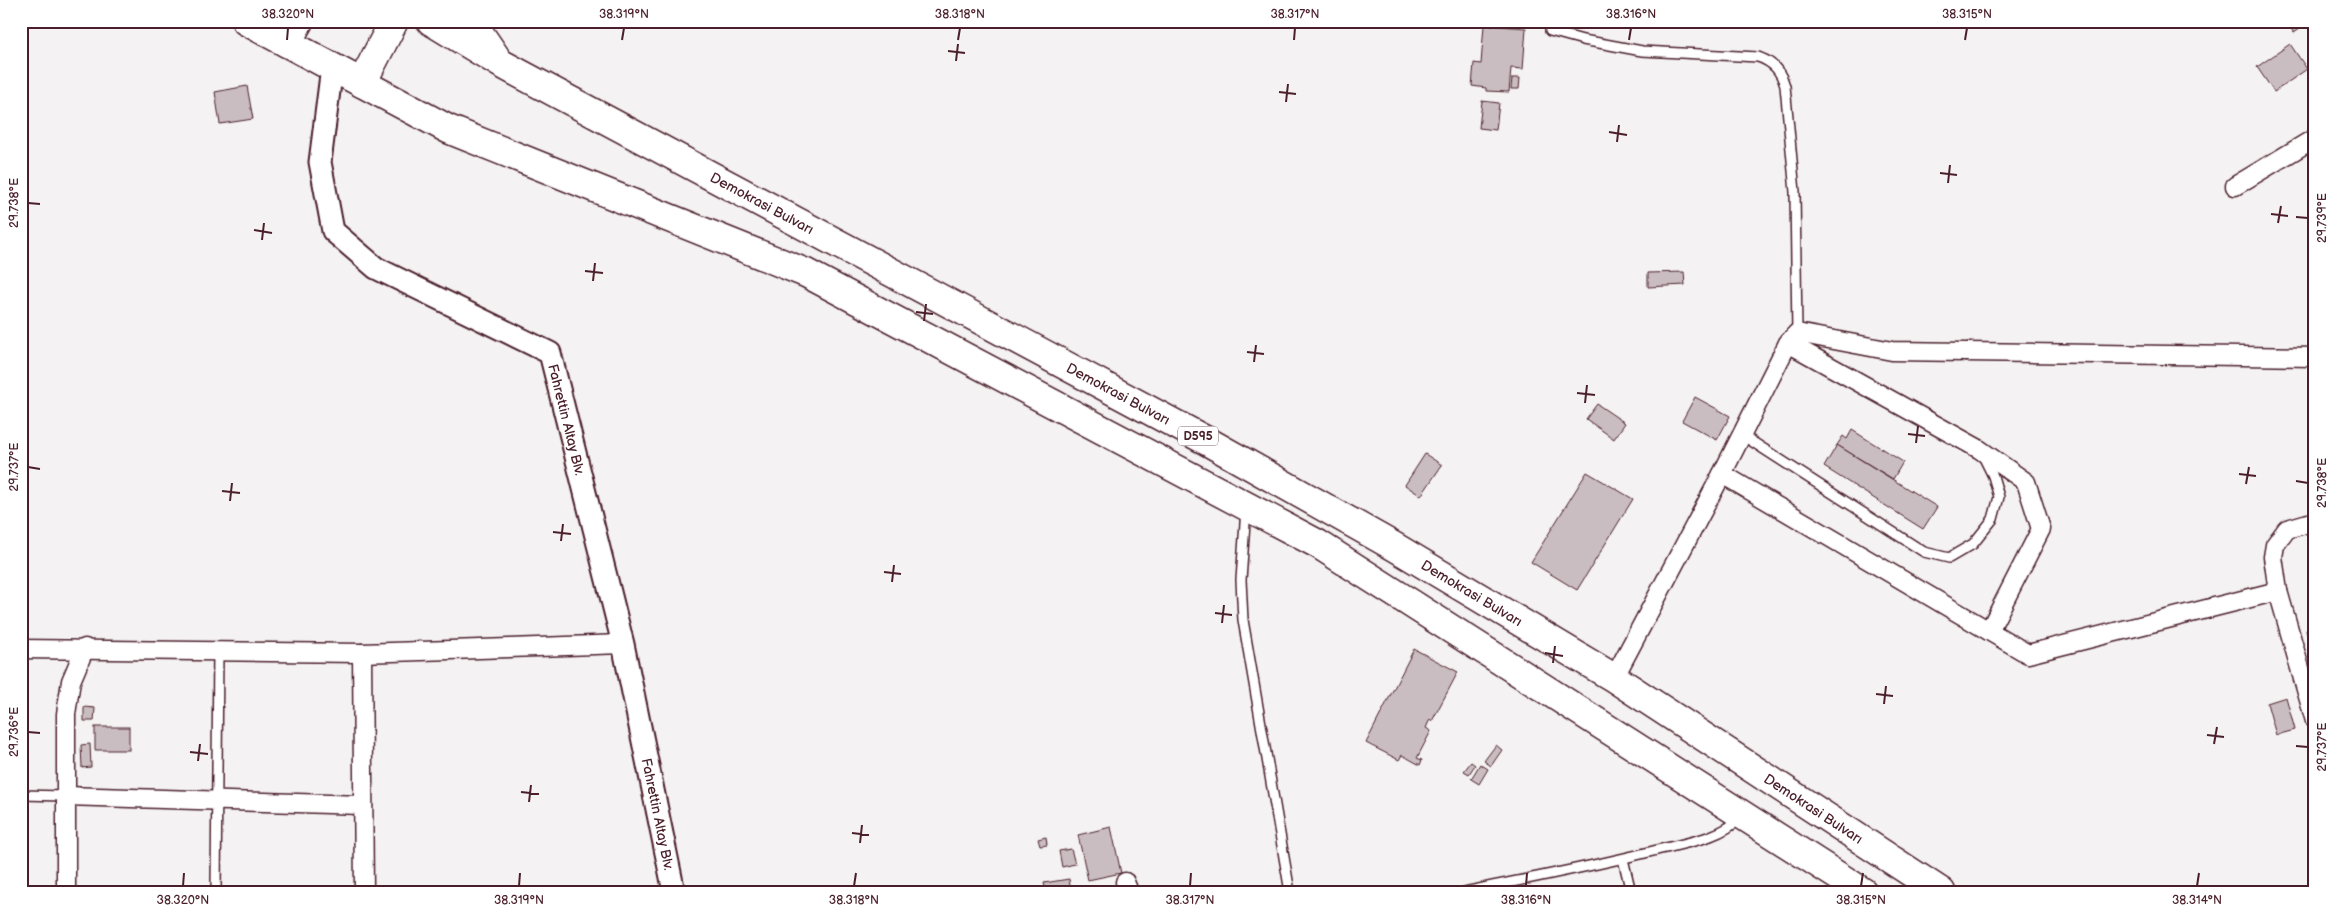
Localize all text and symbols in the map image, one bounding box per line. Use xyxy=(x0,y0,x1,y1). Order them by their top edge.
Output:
text: 38.320°N xyxy=(262,7,314,22)
text: 38.319°N xyxy=(599,7,649,22)
text: 38.318°N xyxy=(935,7,985,22)
text: 38.317°N xyxy=(1270,7,1320,22)
text: 38.316°N xyxy=(1606,7,1656,22)
text: 38.315°N xyxy=(1942,7,1992,22)
street label: Demokrasi Bulvarı xyxy=(707,169,817,238)
text: 29.738°E xyxy=(7,178,22,228)
text: 29.739°E xyxy=(2315,193,2330,243)
street label: Demokrasi Bulvarı xyxy=(1064,359,1173,428)
street label: Fahrettin Altay Blv. xyxy=(545,362,589,477)
road number: D595 xyxy=(1178,426,1218,446)
text: 29.737°E xyxy=(7,442,22,491)
text: 29.738°E xyxy=(2315,458,2330,508)
street label: Demokrasi Bulvarı xyxy=(1418,556,1526,630)
text: 29.736°E xyxy=(7,707,22,757)
text: 29.737°E xyxy=(2315,722,2330,771)
street label: Fahrettin Altay Blv. xyxy=(638,756,678,872)
street label: Demokrasi Bulvarı xyxy=(1761,770,1866,847)
text: 38.320°N xyxy=(157,893,209,908)
text: 38.319°N xyxy=(494,893,544,908)
text: 38.318°N xyxy=(829,893,879,908)
text: 38.317°N xyxy=(1165,893,1215,908)
text: 38.316°N xyxy=(1501,893,1551,908)
text: 38.315°N xyxy=(1836,893,1886,908)
text: 38.314°N xyxy=(2172,893,2222,908)

